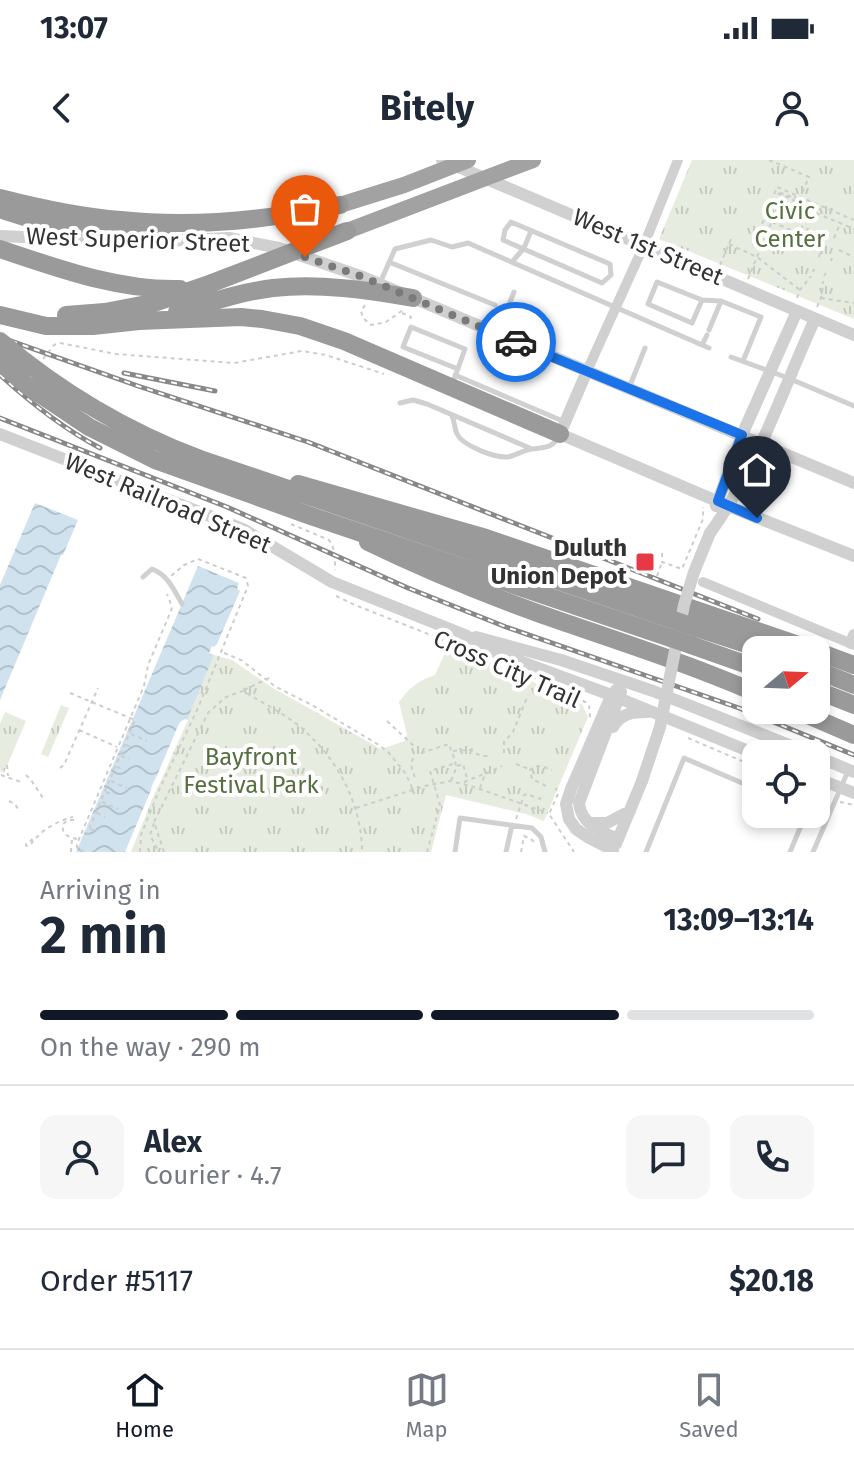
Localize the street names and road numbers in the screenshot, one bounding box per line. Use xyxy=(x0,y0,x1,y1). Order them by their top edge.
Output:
street label: West 1st Street xyxy=(569,203,728,291)
street label: West Superior Street xyxy=(26,222,251,258)
street label: West Railroad Street xyxy=(61,447,276,559)
street label: Cross City Trail xyxy=(429,624,585,714)

